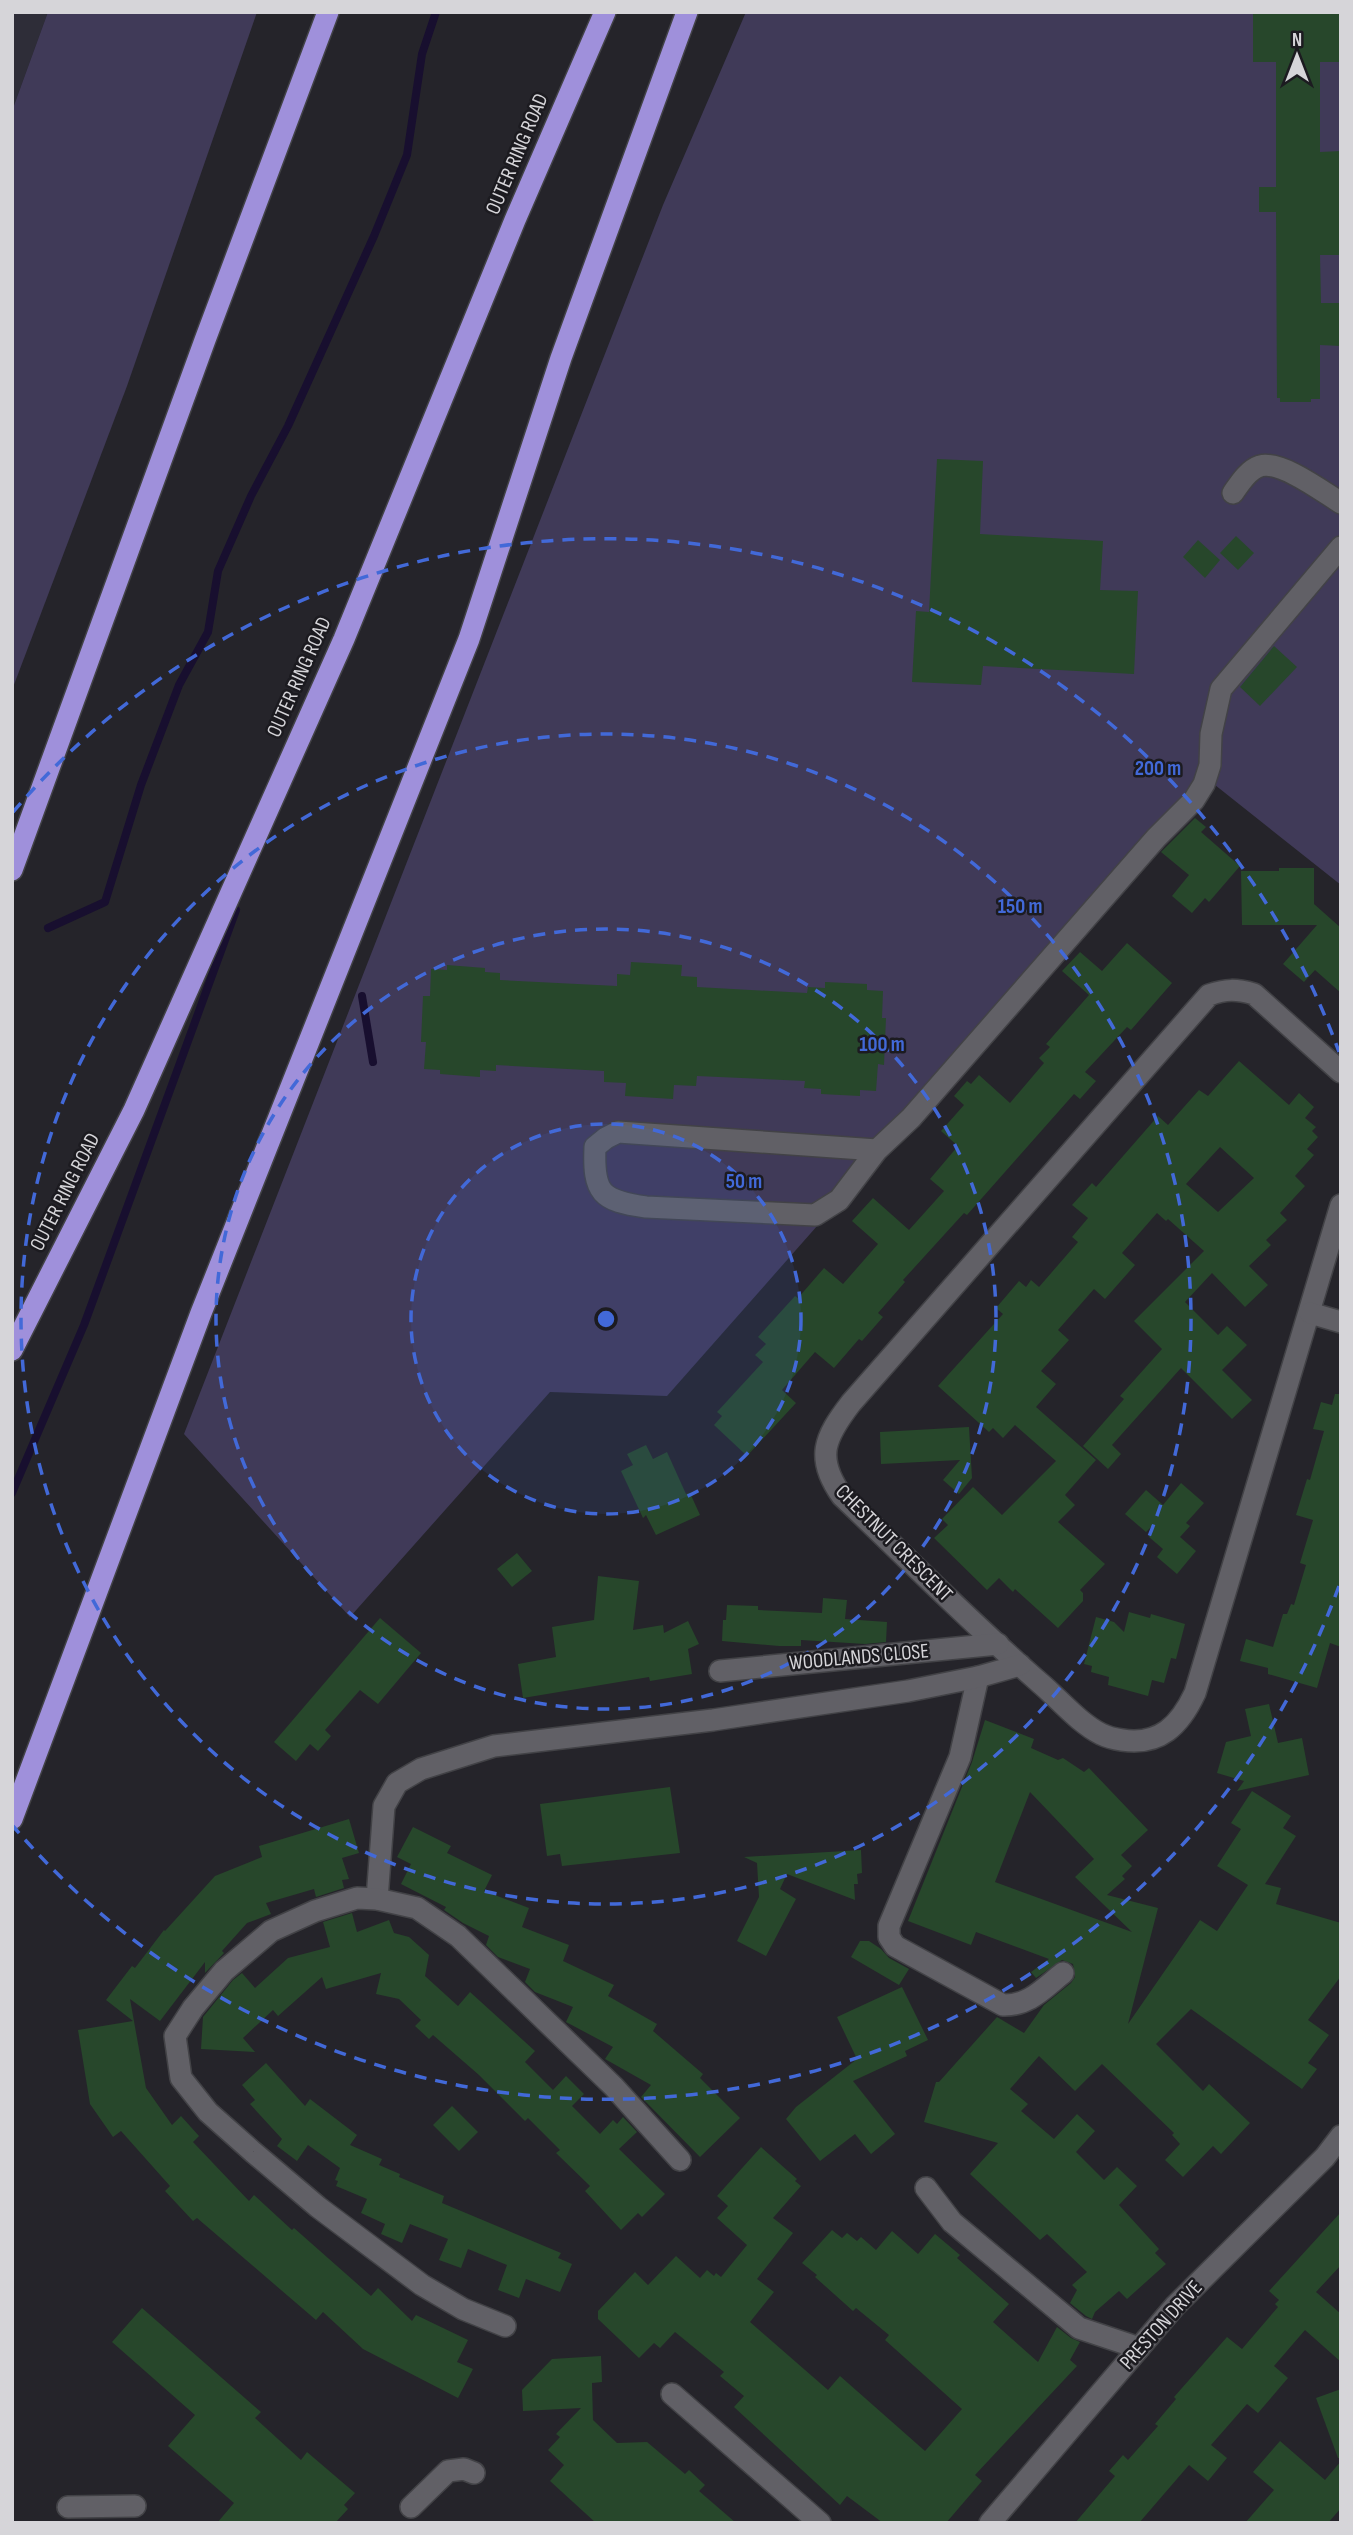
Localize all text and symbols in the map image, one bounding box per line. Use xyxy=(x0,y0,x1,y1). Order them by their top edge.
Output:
north arrow xyxy=(1262,21,1332,91)
text: N xyxy=(1292,29,1302,52)
street label: OUTER RING ROAD xyxy=(480,90,554,218)
street label: OUTER RING ROAD xyxy=(261,613,337,741)
text: 200 m xyxy=(1135,756,1181,781)
text: 150 m xyxy=(998,894,1042,919)
text: 100 m xyxy=(859,1032,905,1057)
street label: OUTER RING ROAD xyxy=(25,1129,105,1255)
text: 50 m xyxy=(726,1169,762,1194)
centre of rings xyxy=(594,1307,618,1331)
street label: CHESTNUT CRESCENT xyxy=(830,1479,958,1607)
street label: WOODLANDS CLOSE xyxy=(788,1638,930,1676)
street label: PRESTON DRIVE xyxy=(1115,2275,1207,2375)

